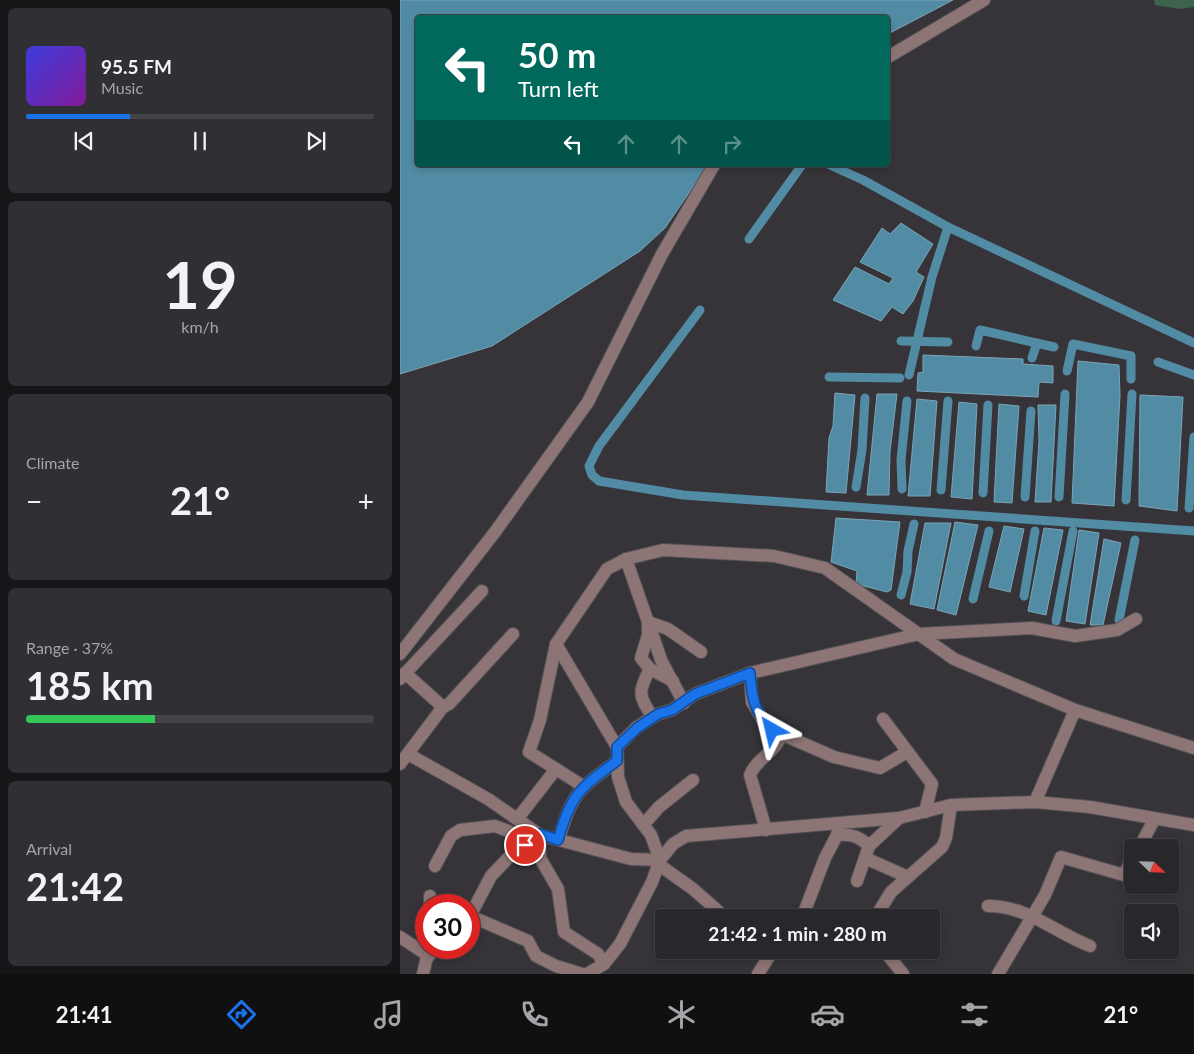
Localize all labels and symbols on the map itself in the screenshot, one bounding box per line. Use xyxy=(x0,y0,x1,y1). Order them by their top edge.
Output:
position arrow xyxy=(745,703,797,755)
pin xyxy=(504,824,546,866)
north arrow xyxy=(1124,839,1179,894)
speed limit sign: 30 xyxy=(415,894,480,959)

